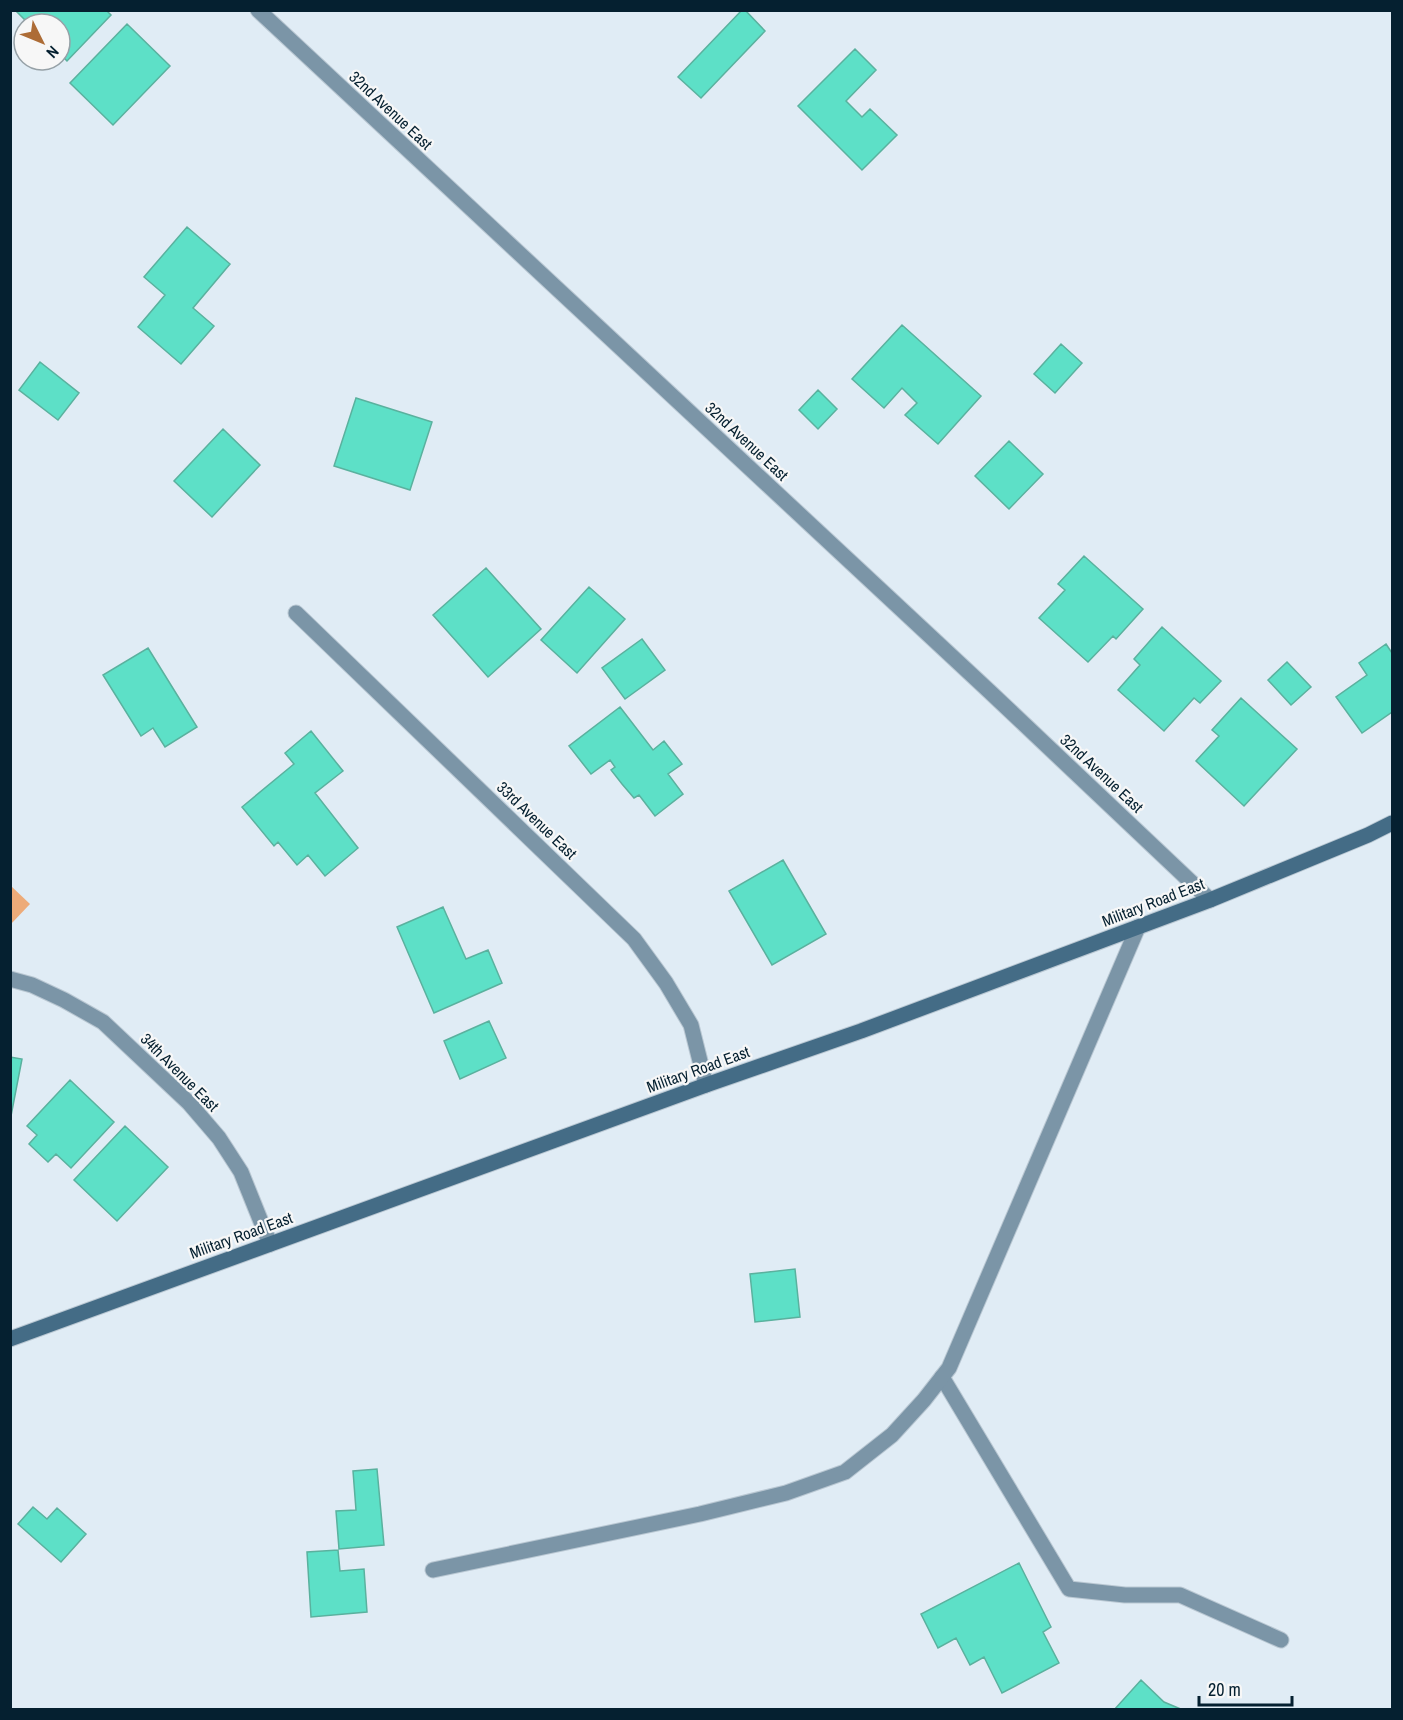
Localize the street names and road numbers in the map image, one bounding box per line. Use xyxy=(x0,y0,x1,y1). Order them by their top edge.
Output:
street label: 32nd Avenue East xyxy=(345,66,438,155)
street label: 32nd Avenue East xyxy=(701,397,794,486)
street label: 32nd Avenue East xyxy=(1056,729,1149,818)
street label: 33rd Avenue East xyxy=(492,776,582,864)
street label: Military Road East xyxy=(1099,872,1208,932)
street label: 34th Avenue East xyxy=(136,1028,224,1116)
street label: Military Road East xyxy=(644,1040,753,1098)
street label: Military Road East xyxy=(187,1206,296,1264)

